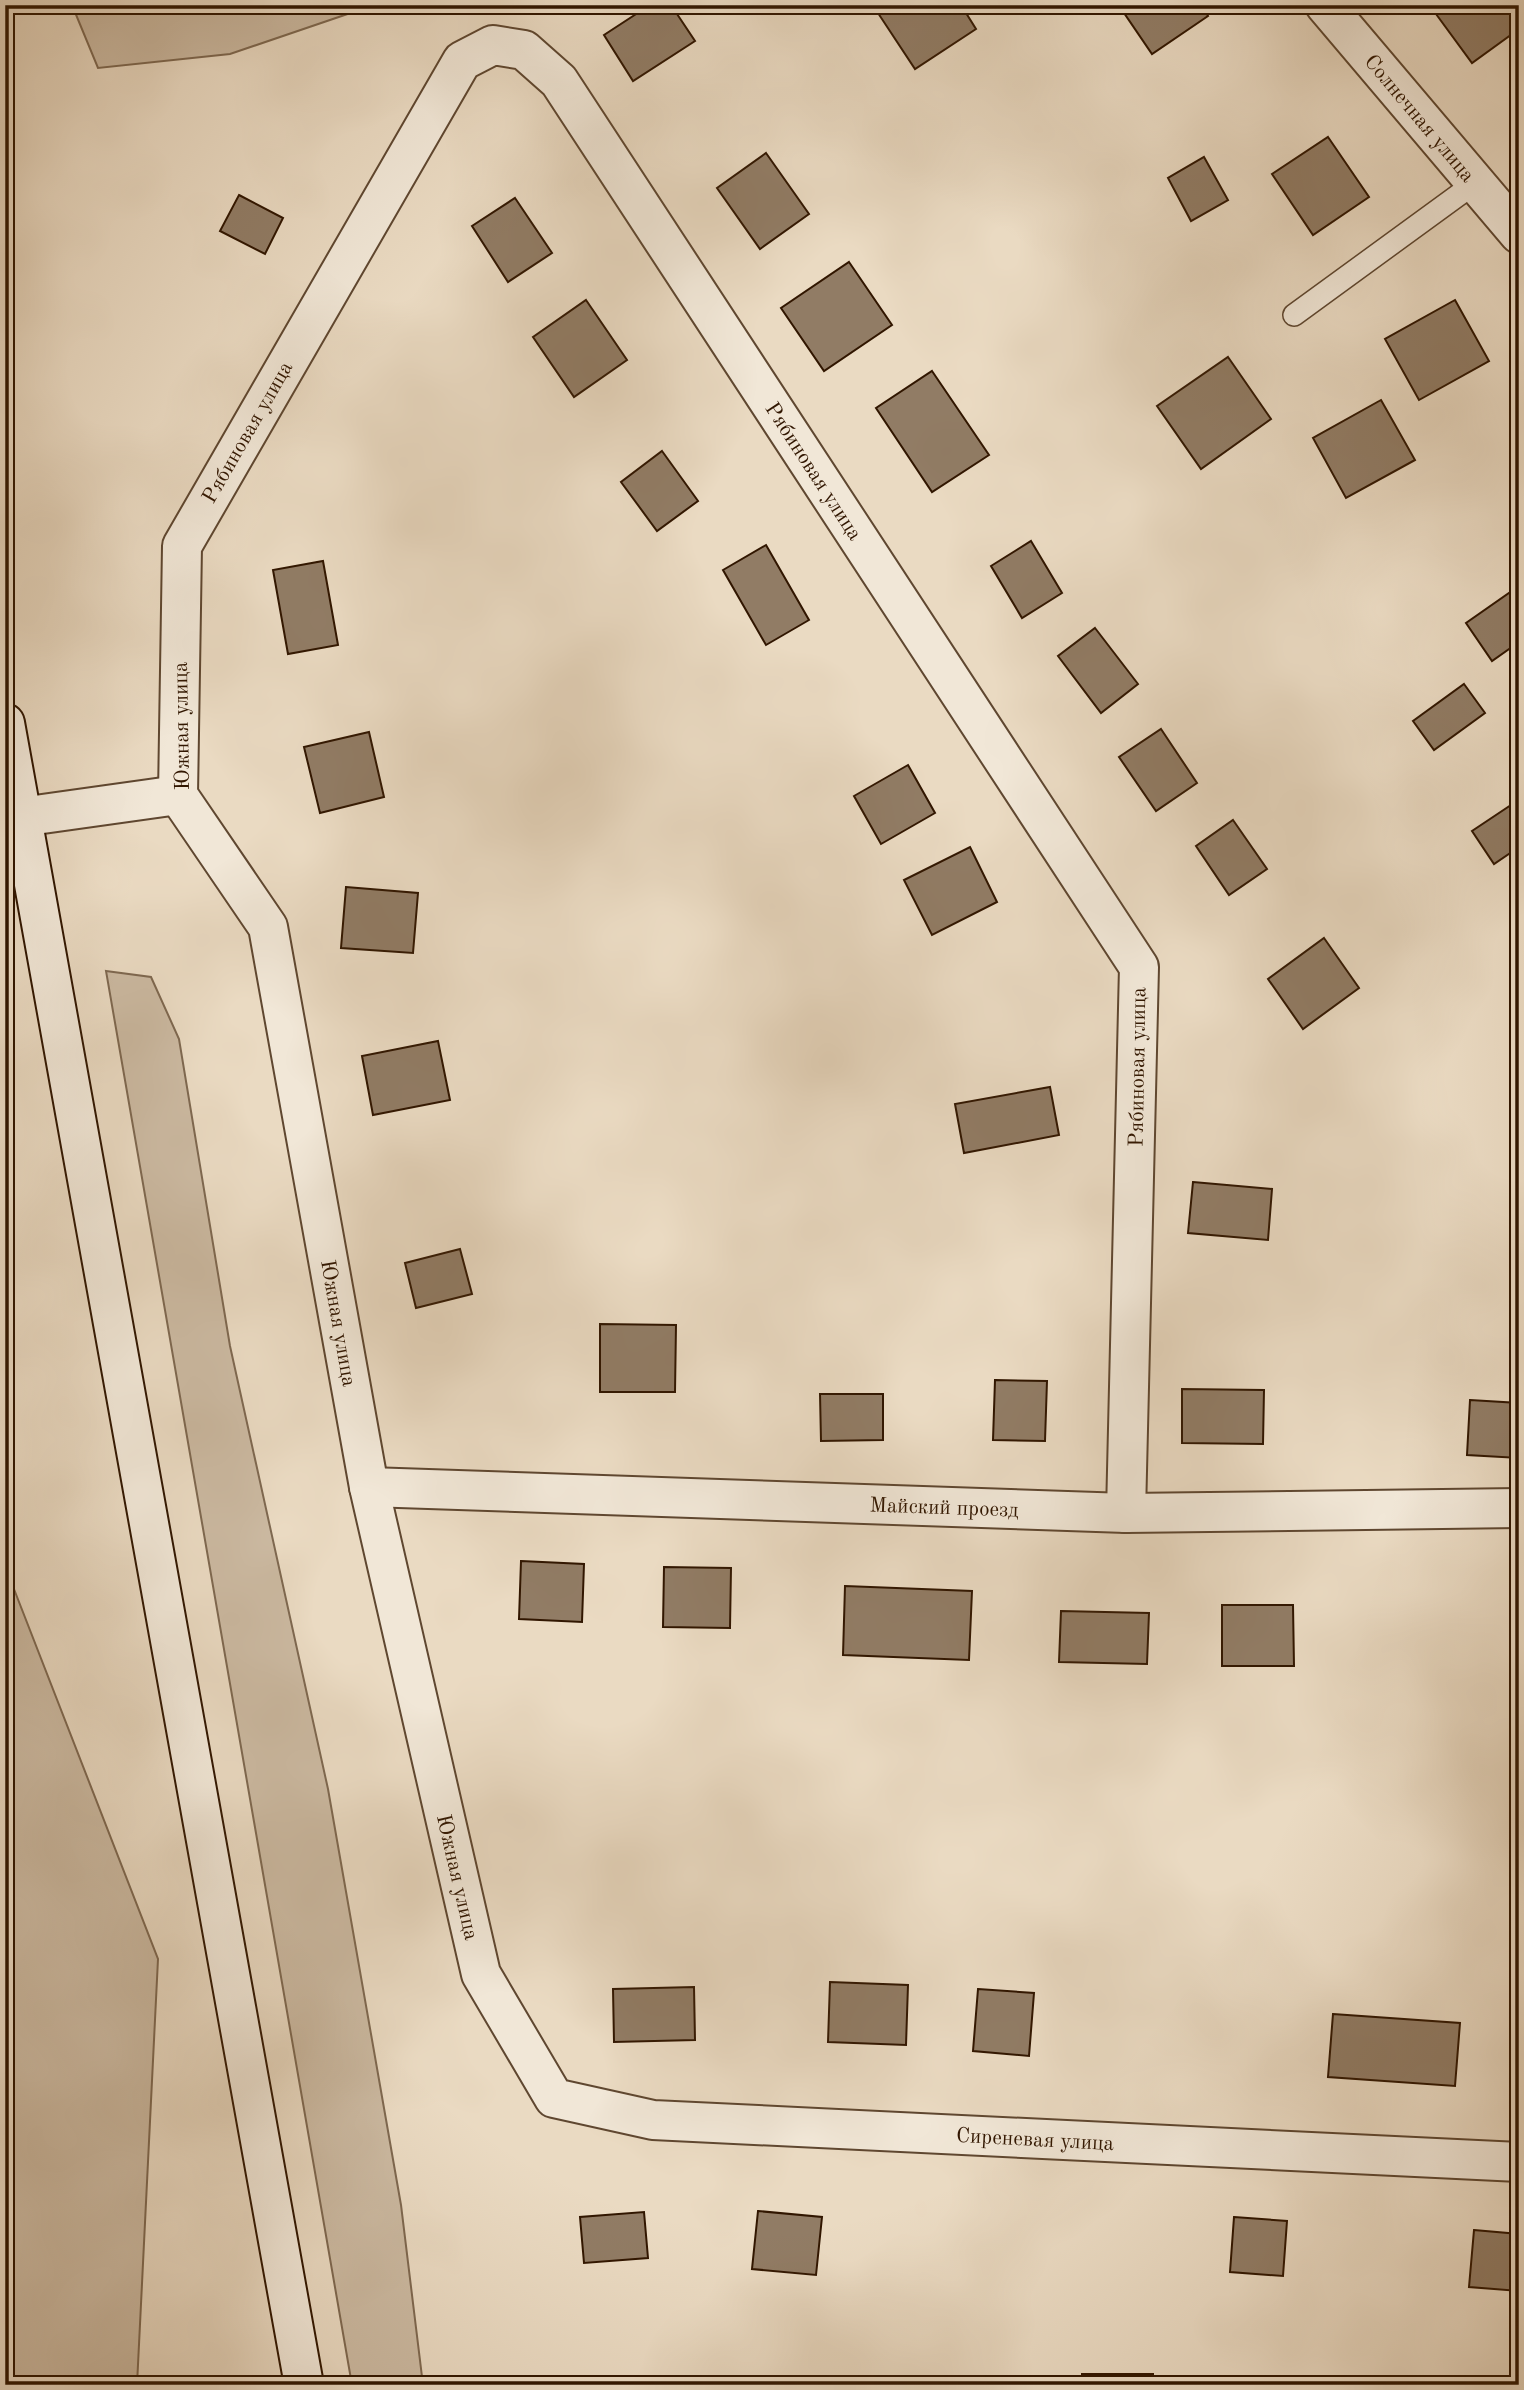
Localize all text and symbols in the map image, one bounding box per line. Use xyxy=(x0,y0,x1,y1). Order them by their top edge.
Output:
street label: Солнечная улица xyxy=(1360,51,1478,187)
street label: Рябиновая улица xyxy=(199,358,297,507)
street label: Рябиновая улица xyxy=(760,399,865,545)
street label: Южная улица xyxy=(171,662,194,790)
street label: Рябиновая улица xyxy=(1127,987,1150,1147)
street label: Южная улица xyxy=(316,1258,359,1388)
street label: Майский проезд xyxy=(869,1495,1020,1522)
street label: Южная улица xyxy=(432,1812,481,1942)
street label: Сиреневая улица xyxy=(955,2126,1114,2155)

